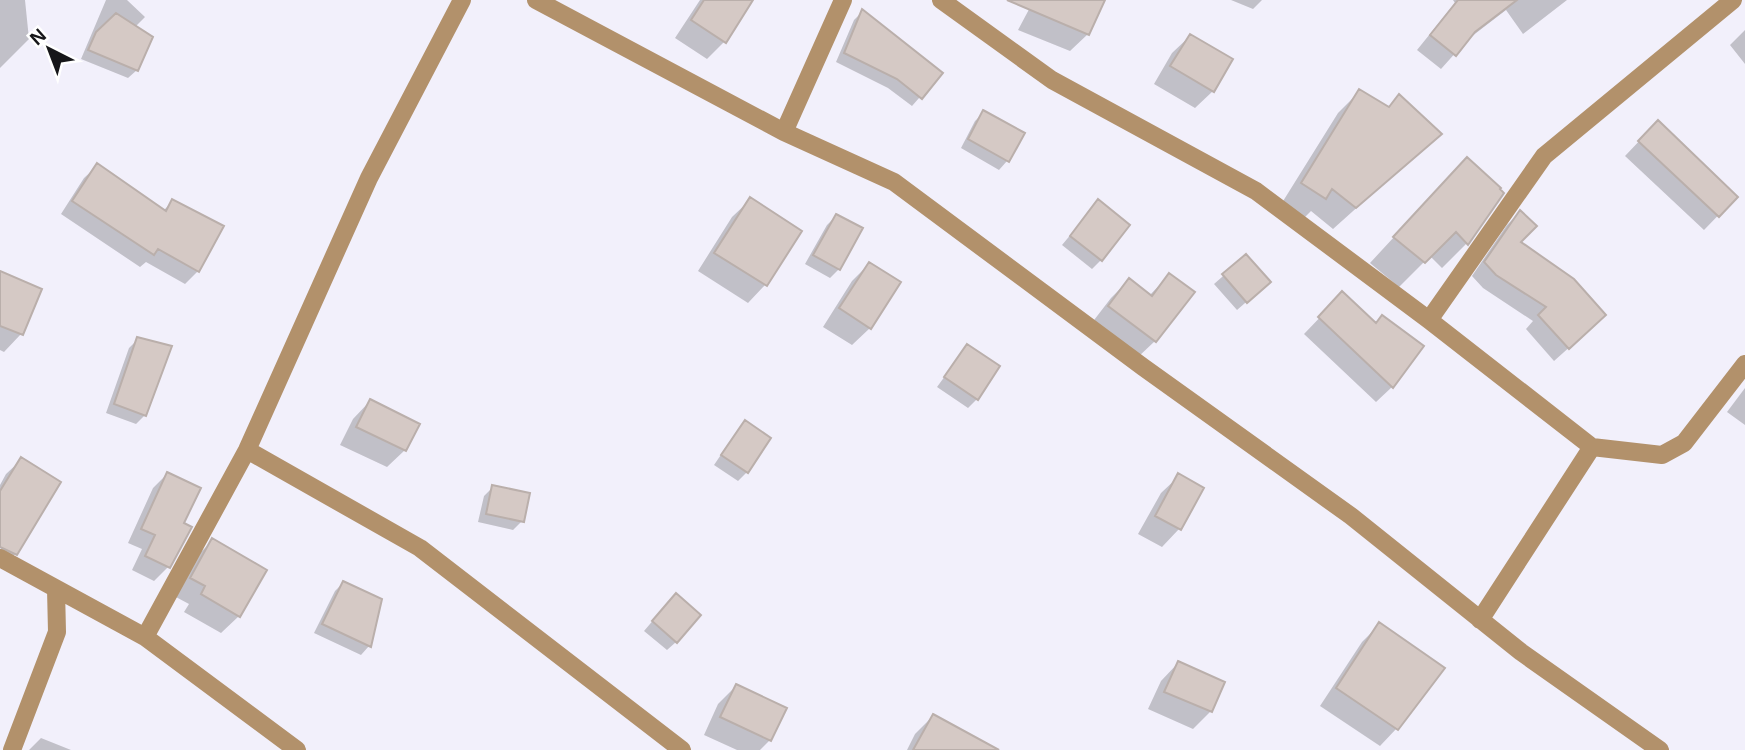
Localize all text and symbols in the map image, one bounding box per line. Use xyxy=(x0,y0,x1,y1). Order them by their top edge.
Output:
north arrow xyxy=(14,14,84,84)
text: N xyxy=(26,24,50,49)

